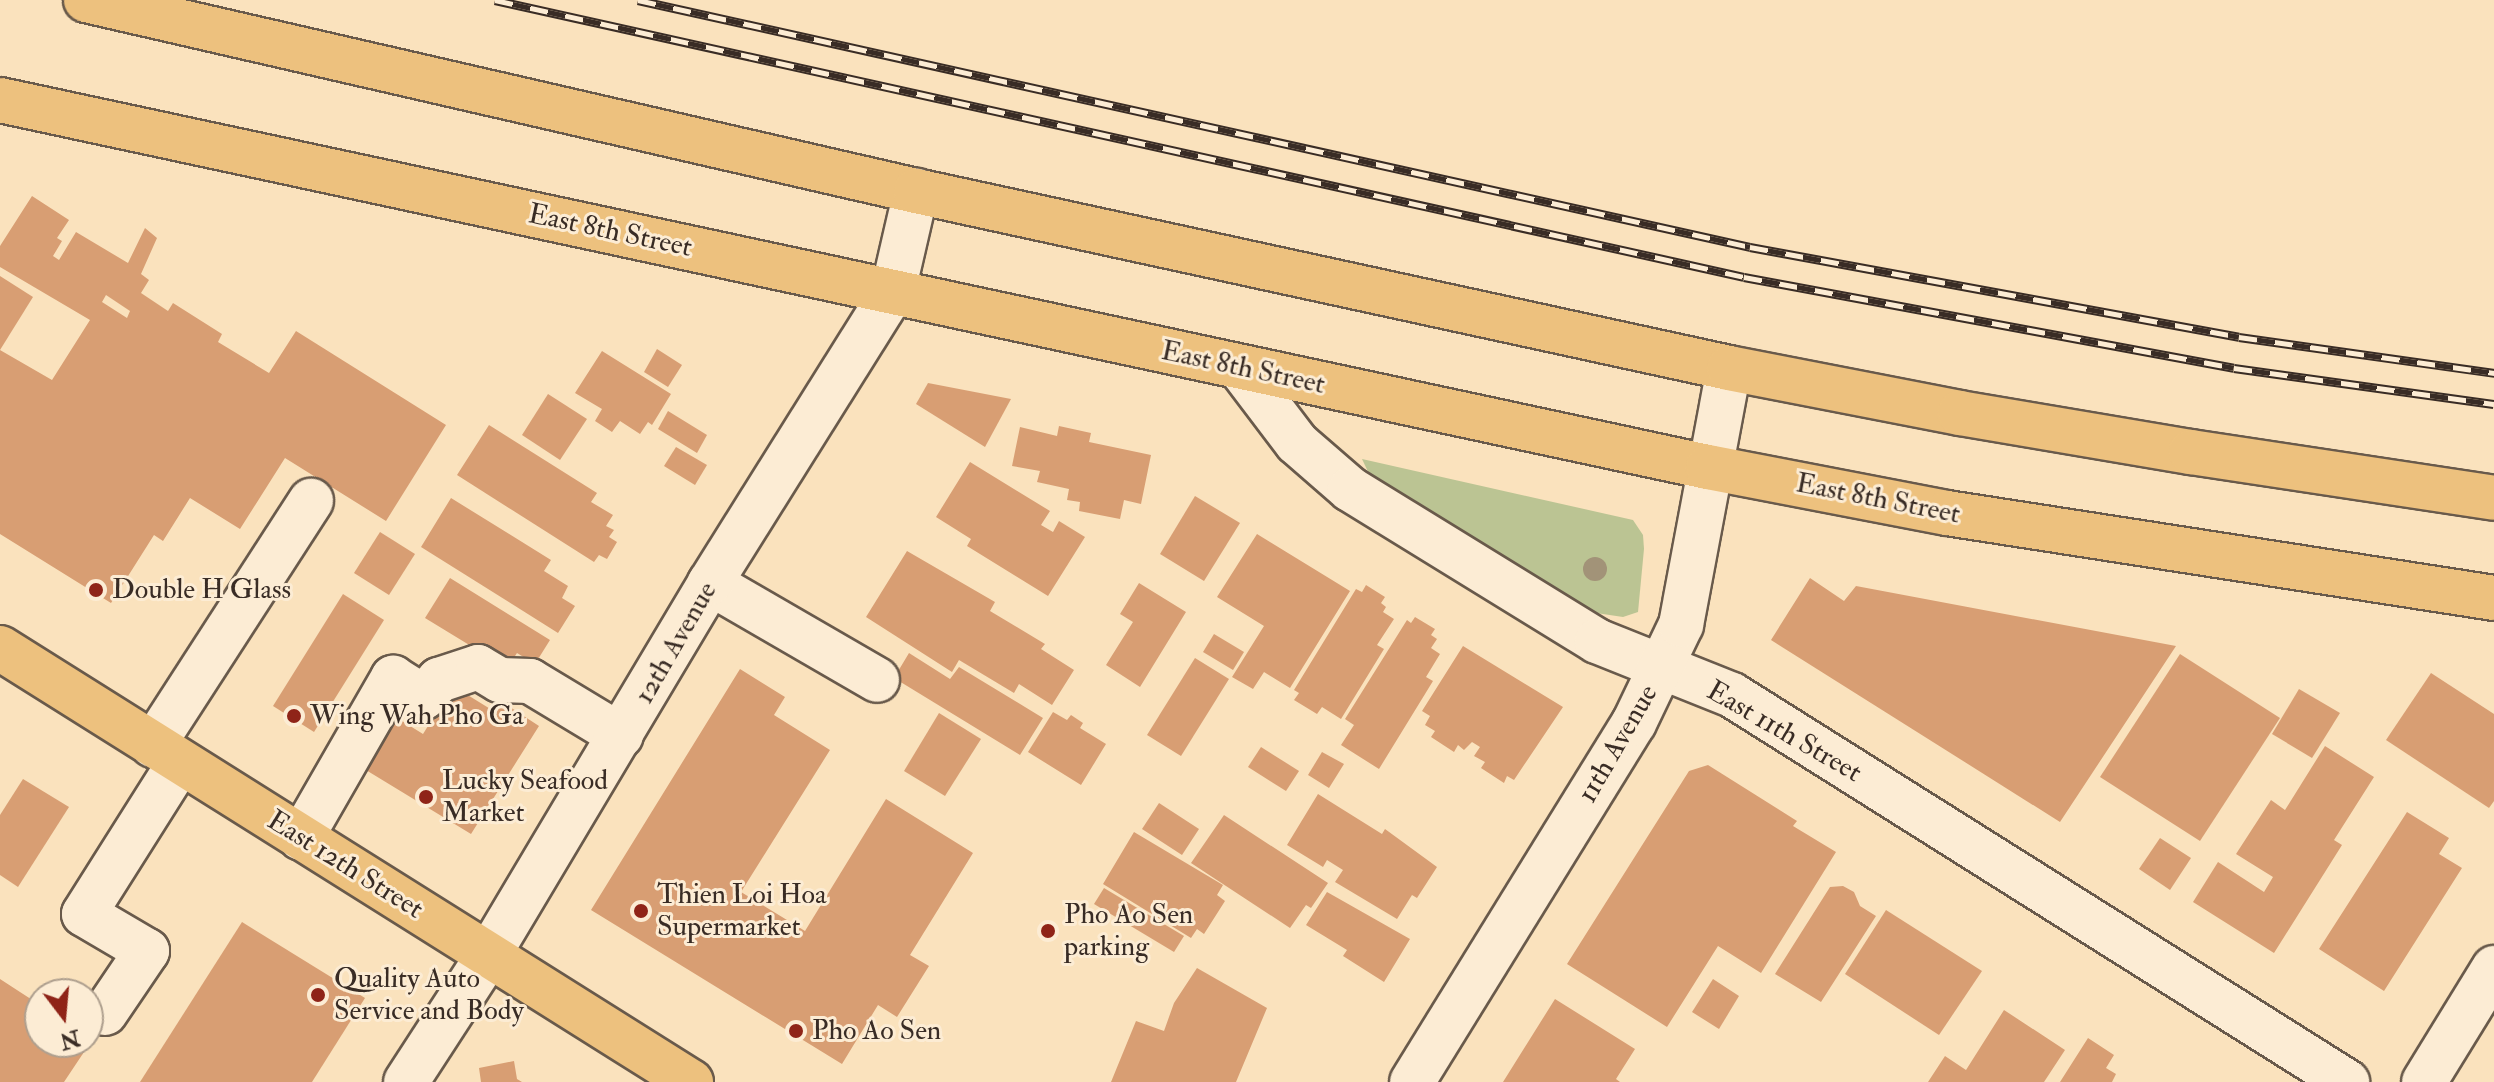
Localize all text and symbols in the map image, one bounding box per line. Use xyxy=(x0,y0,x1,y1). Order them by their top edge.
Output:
street label: East 8th Street xyxy=(525,197,695,265)
street label: East 8th Street xyxy=(1158,334,1328,402)
street label: East 8th Street xyxy=(1793,467,1963,531)
place label: Double H Glass xyxy=(112,573,291,607)
street label: 12th Avenue xyxy=(628,576,724,710)
marker: Double H Glass xyxy=(87,581,105,599)
street label: East 11th Street xyxy=(1701,674,1867,790)
street label: 11th Avenue xyxy=(1571,679,1665,809)
place label: Wing Wah Pho Ga xyxy=(310,699,524,733)
marker: Wing Wah Pho Ga xyxy=(285,707,303,725)
place label: Lucky Seafood Market xyxy=(442,764,608,830)
marker: Lucky Seafood Market xyxy=(417,788,435,806)
street label: East 12th Street xyxy=(261,804,429,926)
place label: Thien Loi Hoa Supermarket xyxy=(657,878,827,944)
place label: Pho Ao Sen parking xyxy=(1064,898,1193,964)
marker: Thien Loi Hoa Supermarket xyxy=(632,902,650,920)
marker: Pho Ao Sen parking xyxy=(1039,922,1057,940)
place label: Quality Auto Service and Body xyxy=(334,962,524,1028)
north arrow xyxy=(24,978,104,1058)
marker: Quality Auto Service and Body xyxy=(309,986,327,1004)
place label: Pho Ao Sen xyxy=(812,1014,941,1048)
marker: Pho Ao Sen xyxy=(787,1022,805,1040)
text: N xyxy=(57,1023,83,1055)

